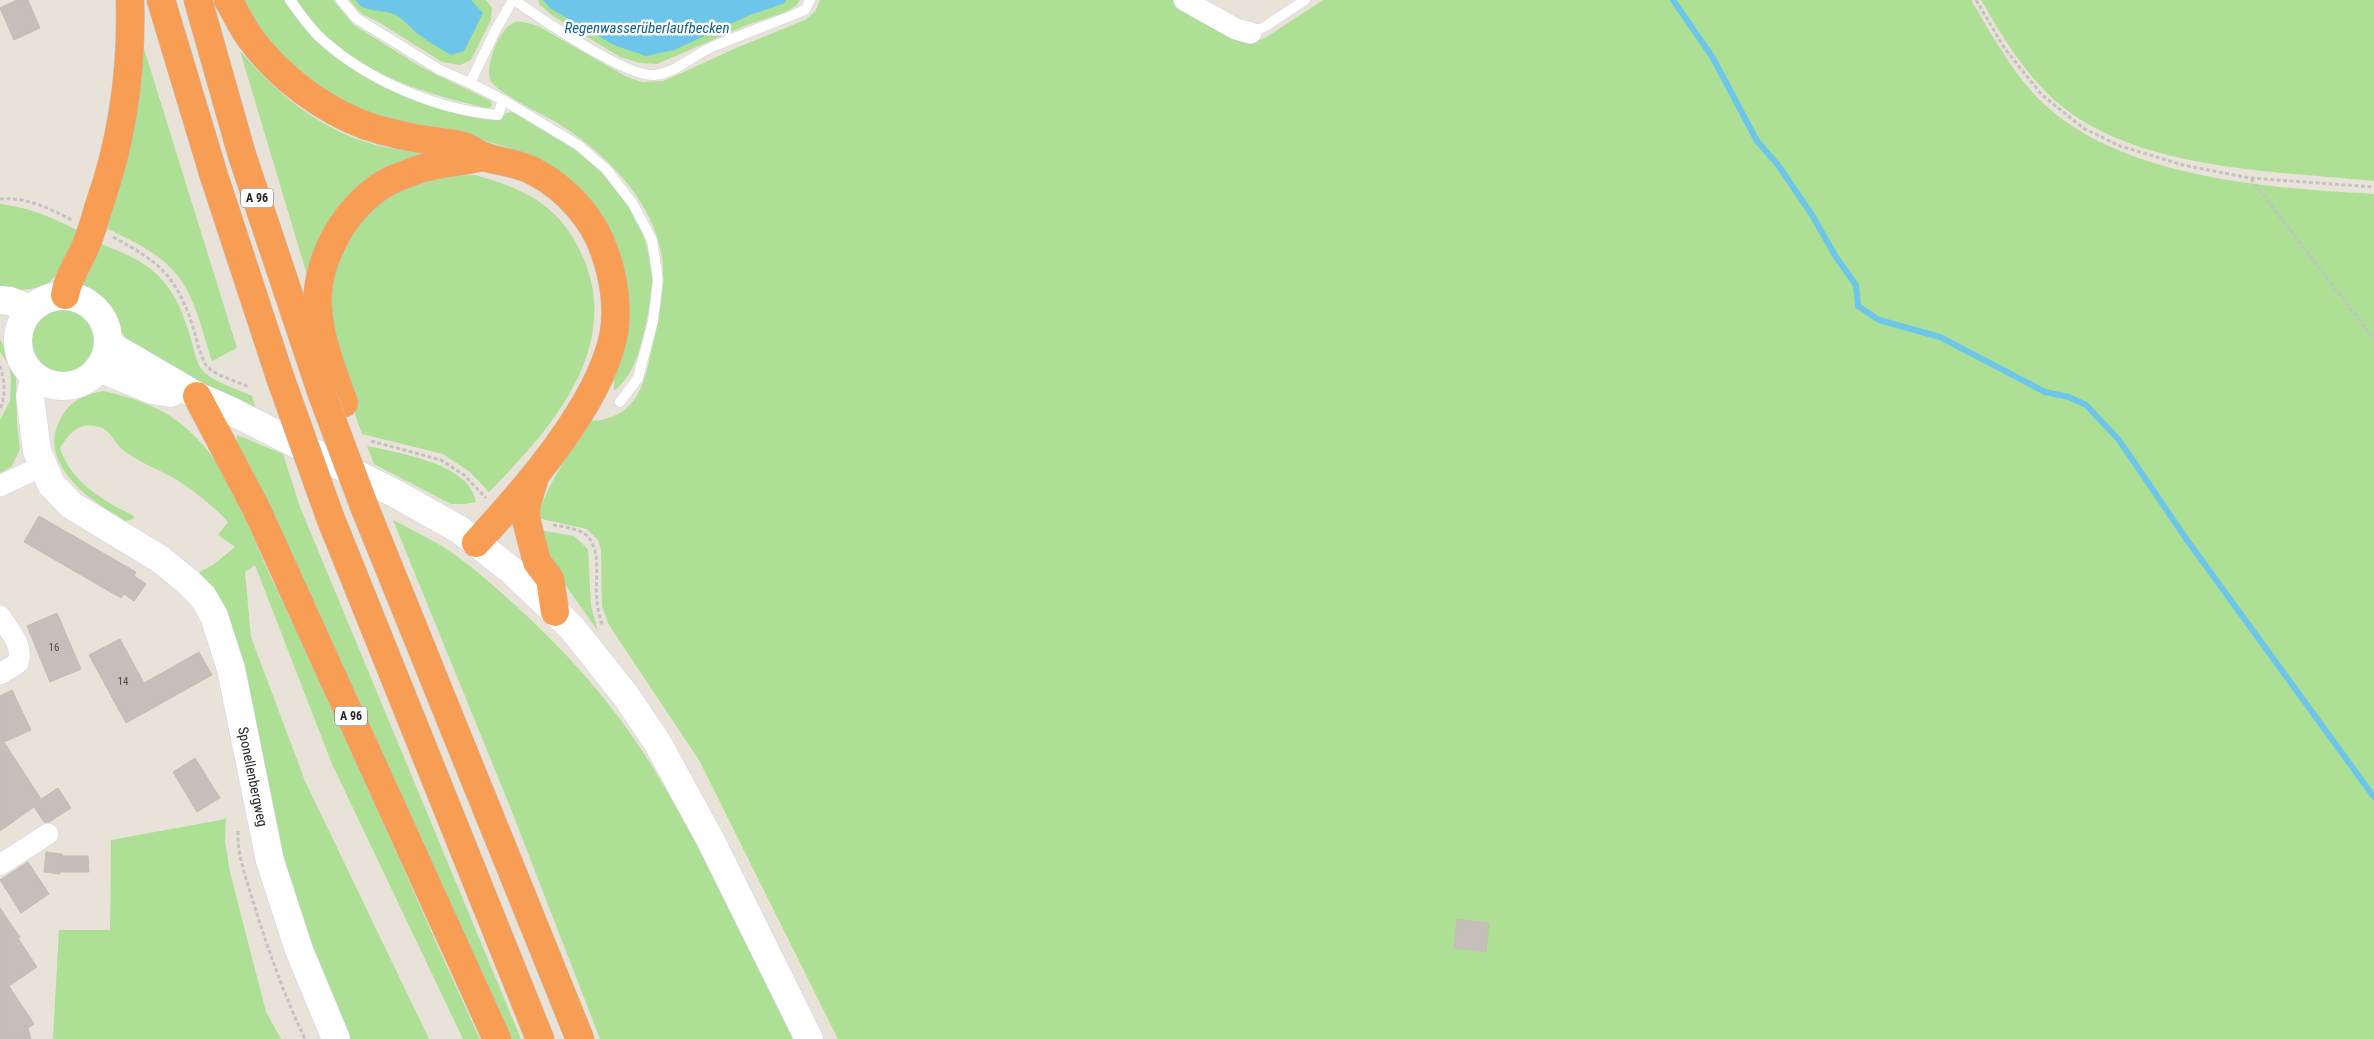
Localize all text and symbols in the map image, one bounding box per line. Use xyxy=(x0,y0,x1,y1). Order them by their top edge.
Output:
water label: Regenwasserüberlaufbecken xyxy=(565,19,729,37)
road number: A 96 xyxy=(241,188,273,208)
house number: 16 xyxy=(49,641,59,654)
house number: 14 xyxy=(118,675,129,688)
road number: A 96 xyxy=(335,706,367,726)
street label: Sponellenbergweg xyxy=(235,725,271,828)

